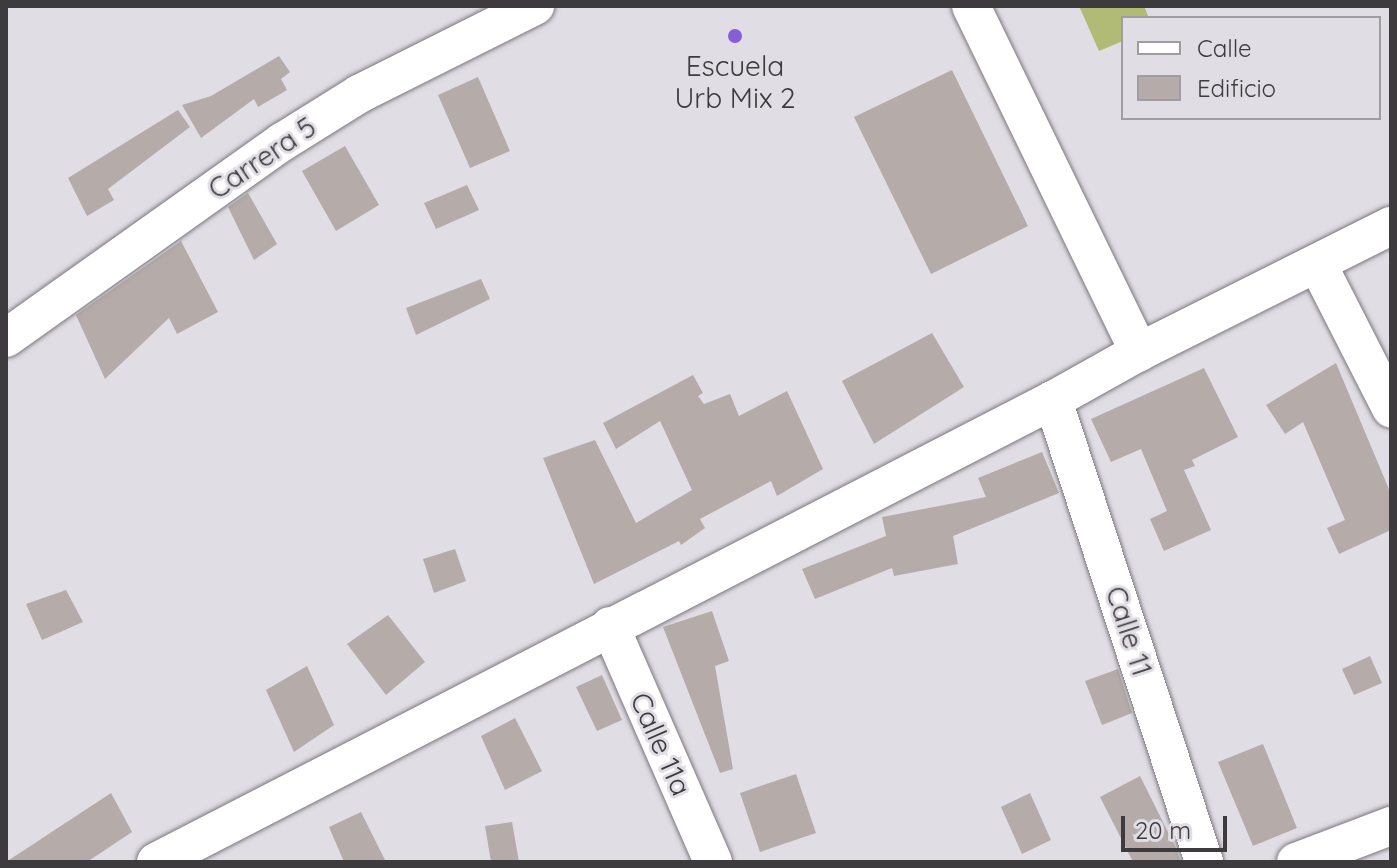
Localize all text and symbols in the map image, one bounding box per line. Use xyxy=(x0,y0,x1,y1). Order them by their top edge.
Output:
legend xyxy=(1121,16,1381,120)
marker: Escuela Urb Mix 2 xyxy=(726,27,744,45)
text: Calle xyxy=(1197,33,1252,63)
place label: Escuela Urb Mix 2 xyxy=(674,49,796,115)
text: Edificio xyxy=(1197,73,1276,103)
street label: Carrera 5 xyxy=(202,110,322,206)
street label: Calle 11 xyxy=(1099,582,1159,680)
street label: Calle 11a xyxy=(623,687,699,801)
scale bar xyxy=(1125,800,1231,850)
text: 20 m xyxy=(1135,815,1191,845)

